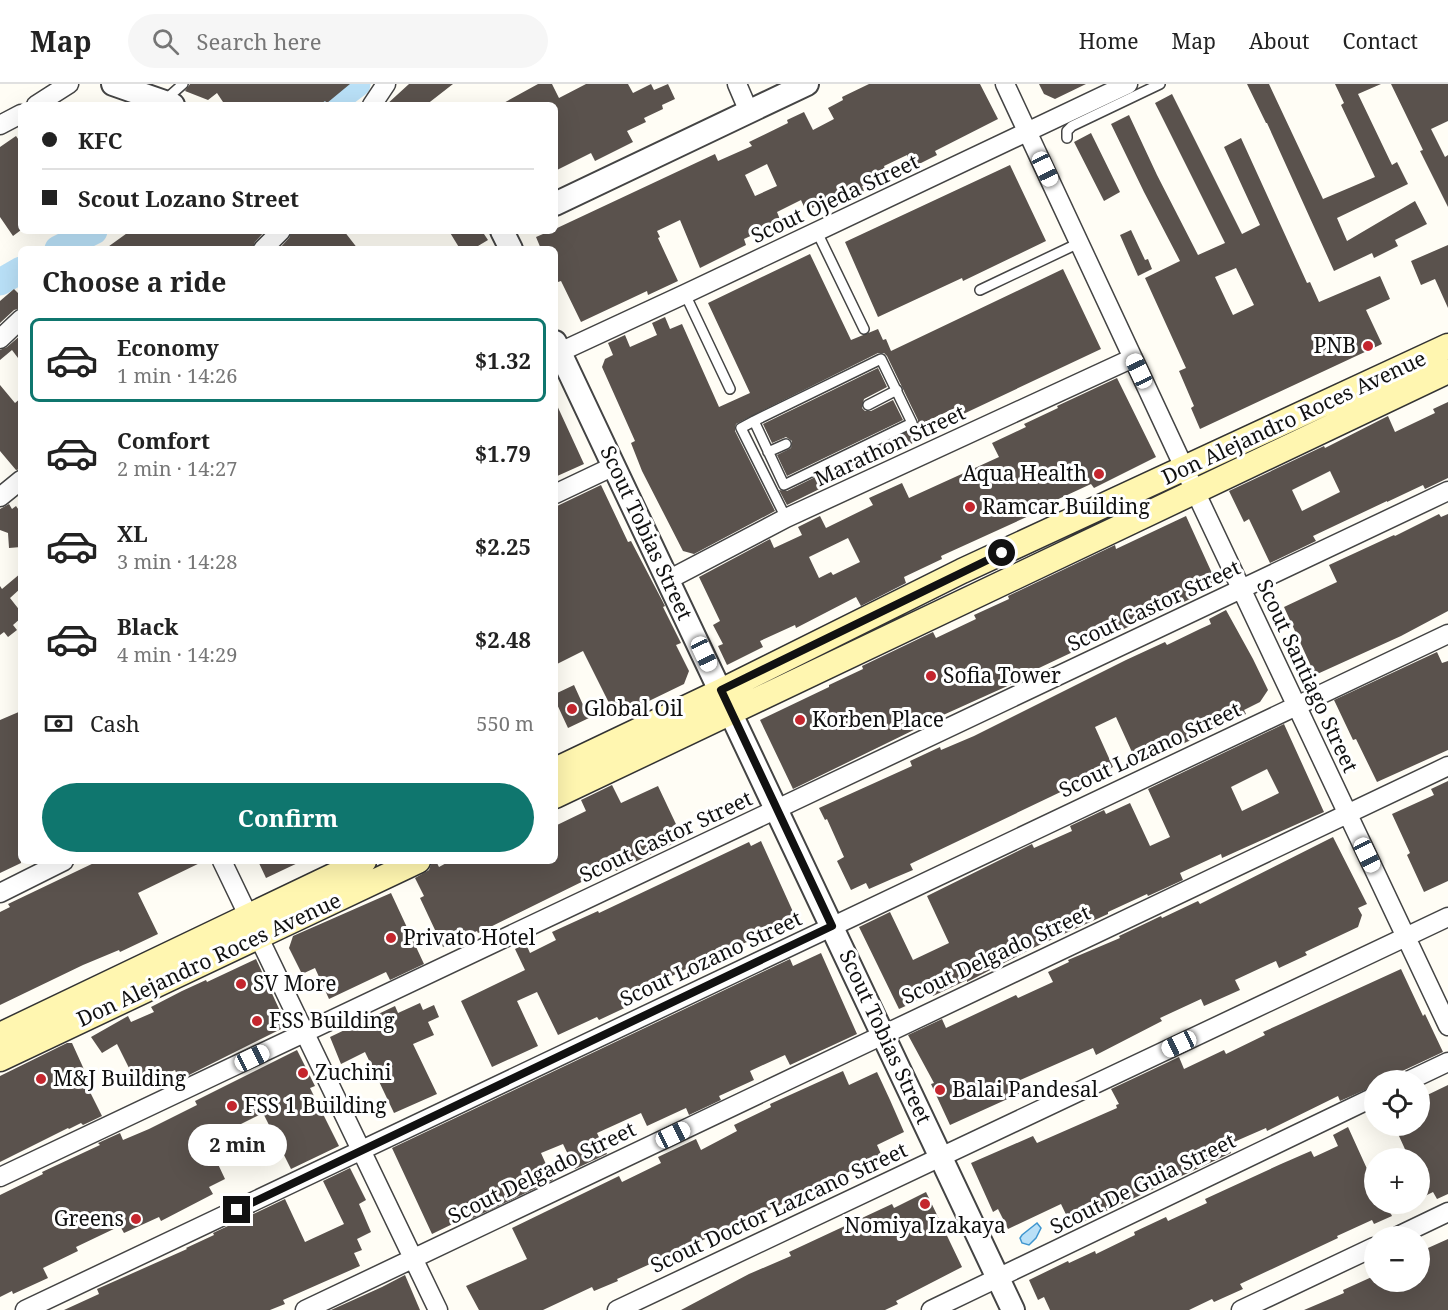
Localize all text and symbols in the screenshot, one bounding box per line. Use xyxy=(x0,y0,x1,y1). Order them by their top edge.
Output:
search box xyxy=(128,14,548,68)
text: Map xyxy=(30,22,92,60)
icon: search xyxy=(149,25,182,58)
text: Search here xyxy=(197,26,321,56)
text: Home xyxy=(1079,27,1139,55)
text: Map xyxy=(1172,27,1216,55)
text: About xyxy=(1249,27,1310,55)
text: Contact xyxy=(1343,27,1418,55)
text: KFC xyxy=(78,125,123,155)
street label: Scout Ojeda Street xyxy=(746,147,923,249)
car xyxy=(1029,149,1061,189)
text: Scout Lozano Street xyxy=(78,183,299,213)
text: Choose a ride xyxy=(42,263,227,300)
place label: PNB xyxy=(1314,331,1356,359)
text: Economy xyxy=(117,332,219,362)
icon: car xyxy=(45,333,99,387)
marker: PNB xyxy=(1361,339,1375,353)
street label: Don Alejandro Roces Avenue xyxy=(1157,343,1430,491)
text: $1.32 xyxy=(475,345,531,375)
car xyxy=(1123,351,1155,391)
text: 1 min · 14:26 xyxy=(117,362,237,389)
street label: Marathon Street xyxy=(810,398,969,492)
text: Comfort xyxy=(117,425,210,455)
icon: car xyxy=(45,426,99,480)
text: $1.79 xyxy=(475,438,531,468)
street label: Scout Tobias Street xyxy=(594,441,700,624)
text: 2 min · 14:27 xyxy=(117,455,237,482)
place label: Aqua Health xyxy=(962,459,1087,487)
marker: Aqua Health xyxy=(1092,467,1106,481)
place label: Ramcar Building xyxy=(982,492,1150,520)
marker: Ramcar Building xyxy=(963,500,977,514)
text: XL xyxy=(117,518,148,548)
icon: car xyxy=(45,519,99,573)
text: $2.25 xyxy=(475,531,531,561)
route start xyxy=(988,539,1015,566)
text: 3 min · 14:28 xyxy=(117,548,237,575)
street label: Scout Castor Street xyxy=(1063,553,1245,657)
street label: Scout Santiago Street xyxy=(1251,574,1365,777)
text: Black xyxy=(117,611,178,641)
icon: car xyxy=(45,612,99,666)
text: $2.48 xyxy=(475,624,531,654)
car xyxy=(688,634,720,674)
text: 4 min · 14:29 xyxy=(117,641,237,668)
place label: Sofia Tower xyxy=(943,661,1061,689)
marker: Sofia Tower xyxy=(924,669,938,683)
place label: Global Oil xyxy=(584,694,684,722)
street label: Scout Lozano Street xyxy=(1054,695,1245,804)
marker: Global Oil xyxy=(565,702,579,716)
place label: Korben Place xyxy=(812,705,944,733)
icon: cash xyxy=(42,707,75,740)
text: Cash xyxy=(90,708,140,738)
text: 550 m xyxy=(476,710,534,737)
marker: Korben Place xyxy=(793,713,807,727)
button: Confirm xyxy=(42,783,534,852)
street label: Scout Castor Street xyxy=(575,784,757,888)
car xyxy=(1351,835,1383,875)
street label: Don Alejandro Roces Avenue xyxy=(72,885,345,1033)
street label: Scout Delgado Street xyxy=(897,898,1094,1010)
street label: Scout Lozano Street xyxy=(615,904,806,1013)
place label: Privato Hotel xyxy=(403,923,536,951)
marker: Privato Hotel xyxy=(384,931,398,945)
street label: Scout Tobias Street xyxy=(833,945,939,1128)
place label: SV More xyxy=(253,969,337,997)
marker: SV More xyxy=(234,977,248,991)
place label: FSS Building xyxy=(269,1006,395,1034)
marker: FSS Building xyxy=(250,1014,264,1028)
car xyxy=(1159,1028,1199,1060)
car xyxy=(232,1042,272,1074)
place label: Zuchini xyxy=(315,1058,392,1086)
place label: M&J Building xyxy=(53,1064,187,1092)
marker: Zuchini xyxy=(296,1066,310,1080)
map controls xyxy=(1364,1070,1430,1292)
button: locate xyxy=(1364,1070,1430,1136)
marker: M&J Building xyxy=(34,1072,48,1086)
place label: Balai Pandesal xyxy=(952,1075,1099,1103)
marker: Balai Pandesal xyxy=(933,1083,947,1097)
place label: FSS 1 Building xyxy=(244,1091,387,1119)
marker: FSS 1 Building xyxy=(225,1099,239,1113)
street label: Scout Delgado Street xyxy=(443,1115,640,1230)
car xyxy=(653,1119,693,1151)
callout: 2 min xyxy=(188,1123,286,1165)
street label: Scout De Guia Street xyxy=(1045,1126,1240,1240)
text: 2 min xyxy=(209,1131,266,1158)
street label: Scout Doctor Lazcano Street xyxy=(646,1135,911,1279)
button: + xyxy=(1364,1148,1430,1214)
route end xyxy=(223,1196,250,1223)
marker: Nomiya Izakaya xyxy=(918,1197,932,1211)
place label: Greens xyxy=(54,1204,124,1232)
place label: Nomiya Izakaya xyxy=(844,1211,1006,1239)
marker: Greens xyxy=(129,1212,143,1226)
button: − xyxy=(1364,1226,1430,1292)

